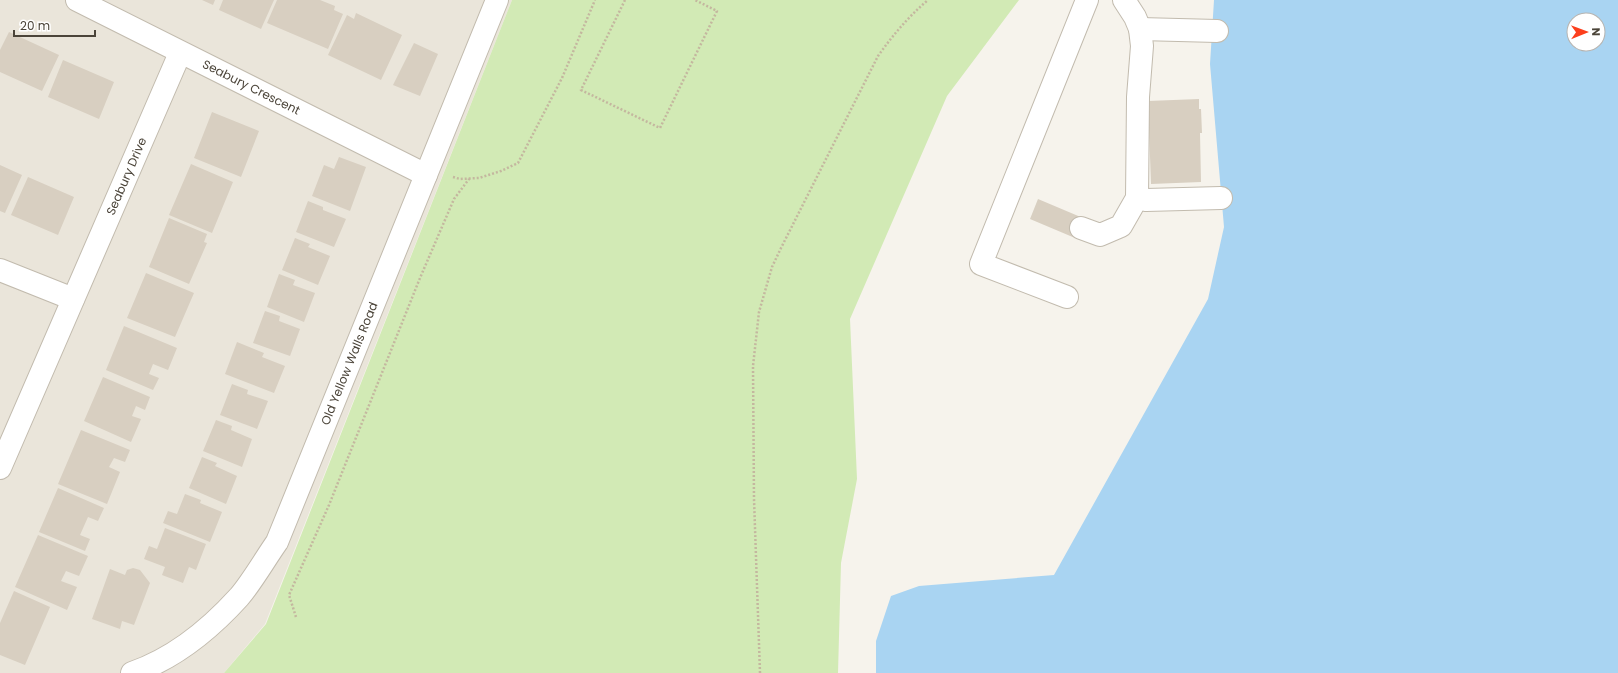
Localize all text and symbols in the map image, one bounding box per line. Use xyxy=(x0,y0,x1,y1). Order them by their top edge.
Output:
scale bar xyxy=(14,12,95,38)
north arrow xyxy=(1566,12,1606,52)
text: 20 m xyxy=(20,17,50,34)
text: N xyxy=(1588,28,1604,36)
street label: Seabury Crescent xyxy=(200,55,303,119)
street label: Seabury Drive xyxy=(102,135,150,218)
street label: Old Yellow Walls Road xyxy=(316,299,382,427)

